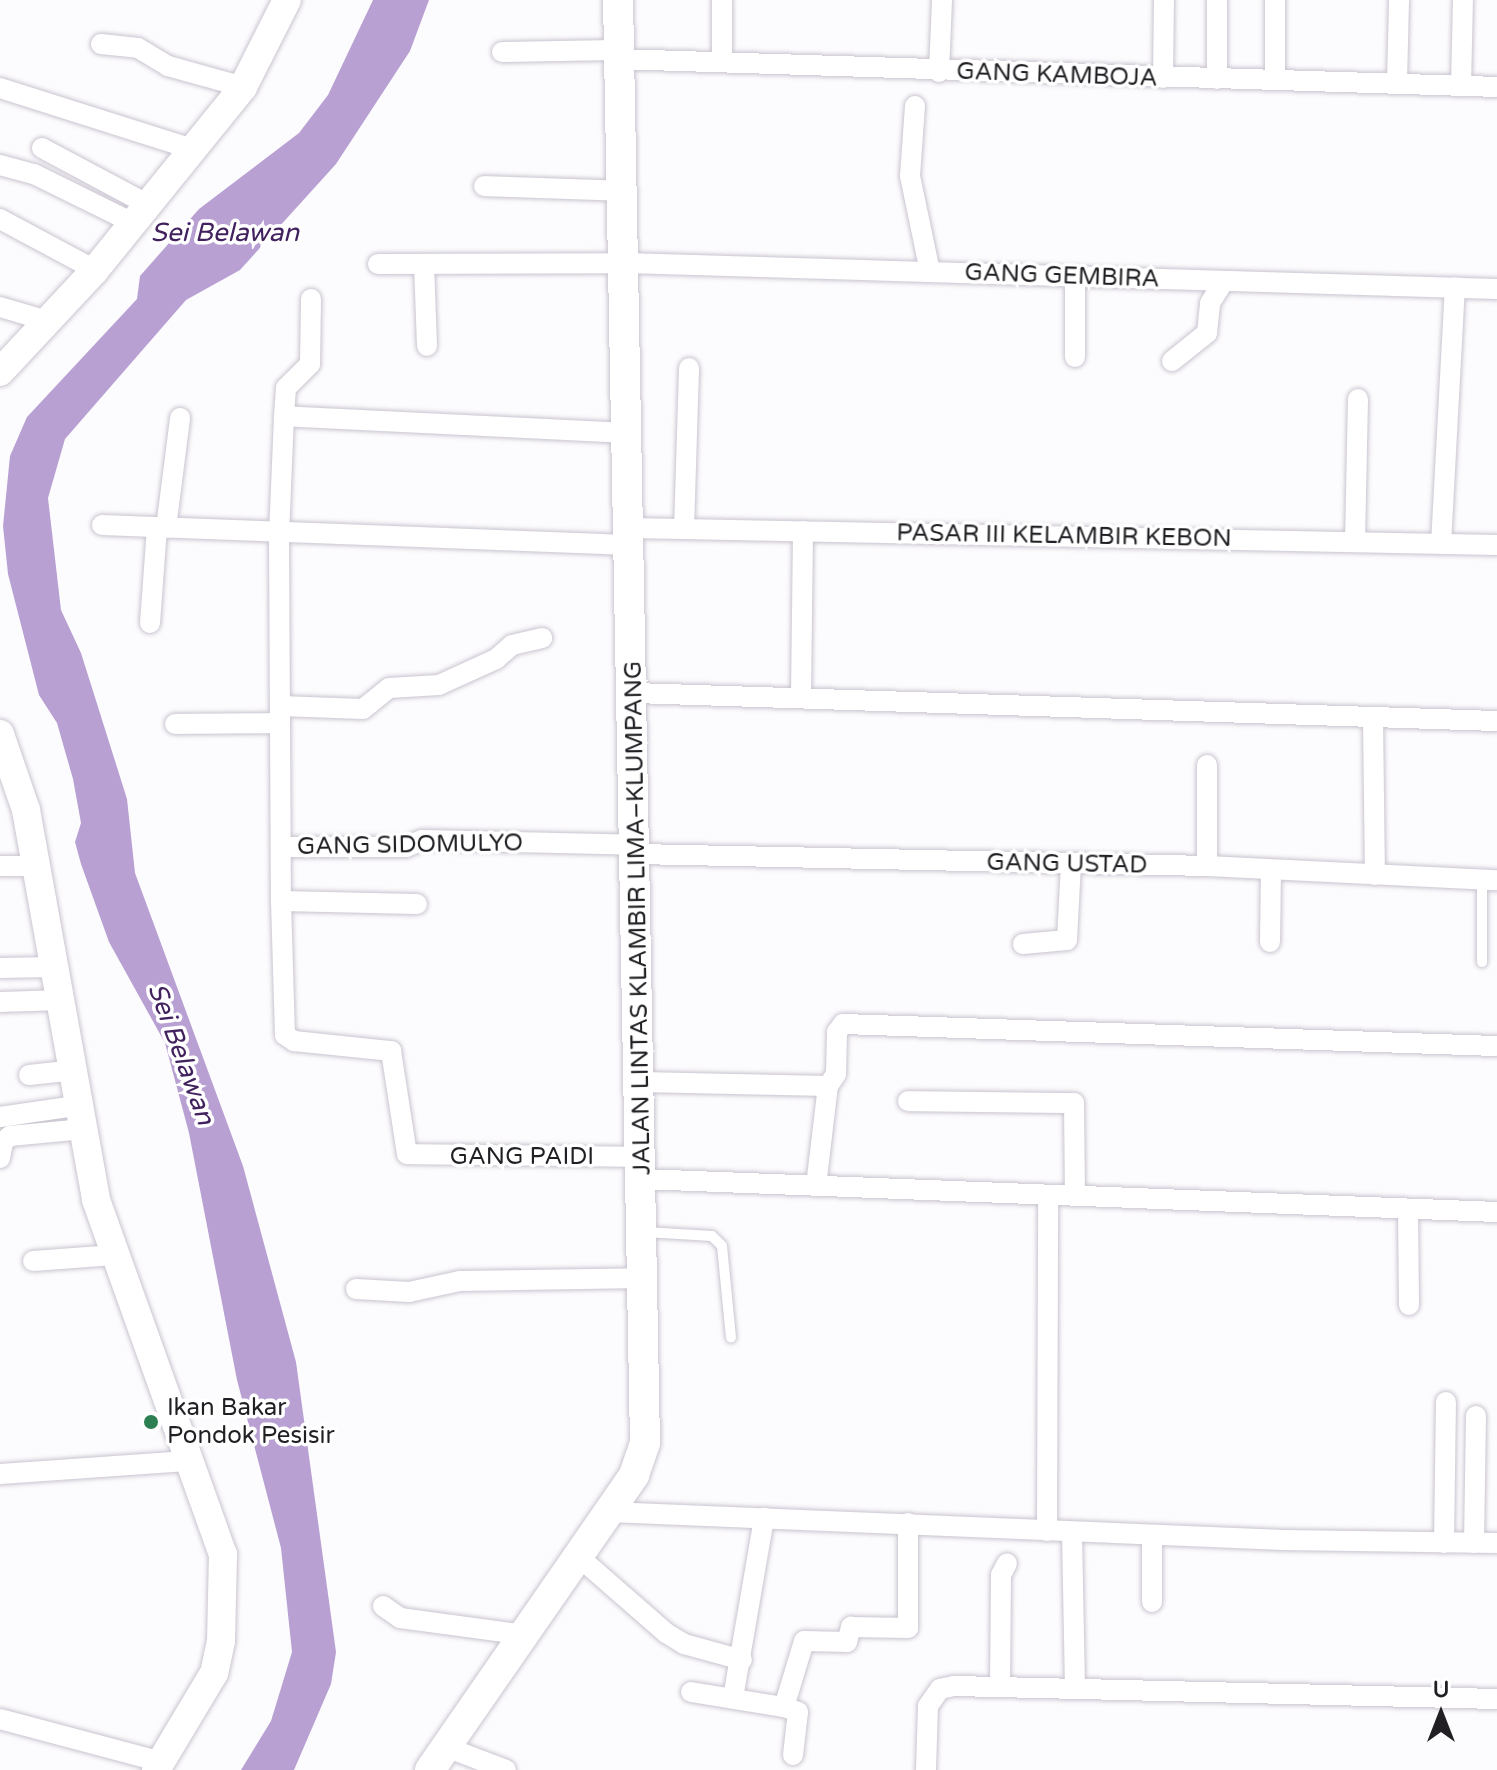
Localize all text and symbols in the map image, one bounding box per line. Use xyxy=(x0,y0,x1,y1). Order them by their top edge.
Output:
street label: GANG KAMBOJA xyxy=(956,57,1158,93)
water label: Sei Belawan xyxy=(151,217,299,249)
street label: GANG GEMBIRA xyxy=(964,258,1160,294)
street label: PASAR III KELAMBIR KEBON xyxy=(896,519,1232,553)
street label: JALAN LINTAS KLAMBIR LIMA–KLUMPANG xyxy=(619,661,657,1175)
street label: GANG SIDOMULYO xyxy=(297,829,523,861)
street label: GANG USTAD xyxy=(986,848,1148,880)
water label: Sei Belawan xyxy=(141,979,221,1129)
street label: GANG PAIDI xyxy=(450,1143,594,1171)
place label: Ikan Bakar Pondok Pesisir xyxy=(167,1394,335,1450)
marker: Ikan Bakar Pondok Pesisir xyxy=(142,1413,160,1431)
north arrow xyxy=(1401,1674,1481,1754)
text: U xyxy=(1433,1677,1449,1703)

